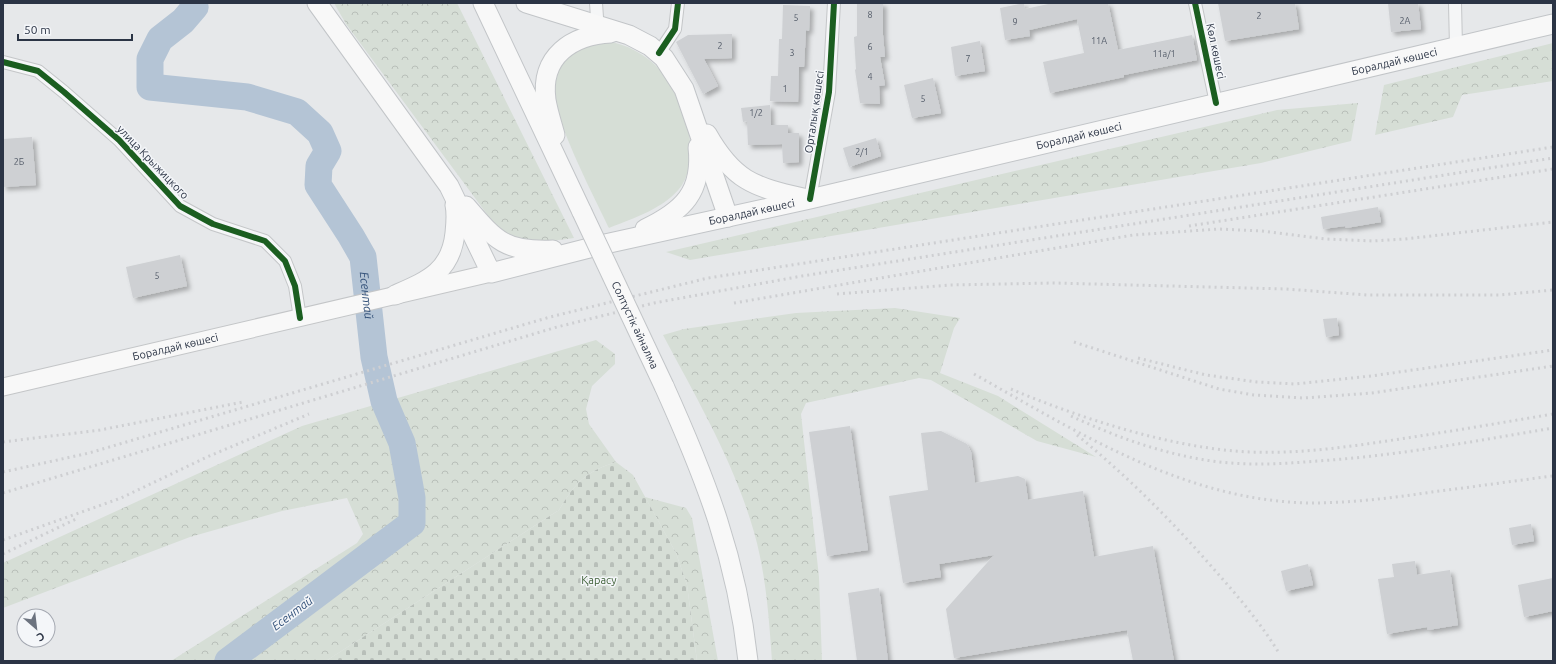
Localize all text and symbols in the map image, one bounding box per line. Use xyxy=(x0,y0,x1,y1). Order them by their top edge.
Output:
house number: 8 xyxy=(867,10,873,20)
house number: 2 xyxy=(1256,11,1262,21)
house number: 5 xyxy=(793,13,799,23)
scale bar xyxy=(18,16,132,42)
house number: 2А xyxy=(1400,16,1411,26)
house number: 9 xyxy=(1012,17,1018,27)
street label: Көл көшесі xyxy=(1204,22,1228,80)
text: 50 m xyxy=(24,23,51,36)
house number: 11А xyxy=(1091,36,1107,46)
house number: 2 xyxy=(717,41,723,51)
house number: 6 xyxy=(867,42,873,52)
street label: Боралдай көшесі xyxy=(1350,46,1438,77)
house number: 3 xyxy=(789,48,795,58)
house number: 11а/1 xyxy=(1152,49,1176,59)
house number: 7 xyxy=(965,54,971,64)
street label: Орталық көшесі xyxy=(802,70,826,154)
house number: 4 xyxy=(867,72,873,82)
house number: 1 xyxy=(782,84,788,94)
house number: 5 xyxy=(920,94,926,104)
house number: 1/2 xyxy=(749,108,763,118)
street label: Боралдай көшесі xyxy=(1035,120,1123,152)
street label: улица Крыжицкого xyxy=(115,123,191,201)
house number: 2/1 xyxy=(855,147,869,157)
house number: 2Б xyxy=(14,157,25,167)
street label: Боралдай көшесі xyxy=(708,197,796,227)
house number: 5 xyxy=(154,271,160,281)
water label: Есентай xyxy=(358,271,376,320)
street label: Солтүстік айналма xyxy=(609,279,661,371)
street label: Боралдай көшесі xyxy=(131,331,219,363)
park label: Қарасу xyxy=(581,574,617,586)
water label: Есентай xyxy=(269,593,315,632)
north arrow xyxy=(16,608,56,648)
text: С xyxy=(35,630,47,644)

